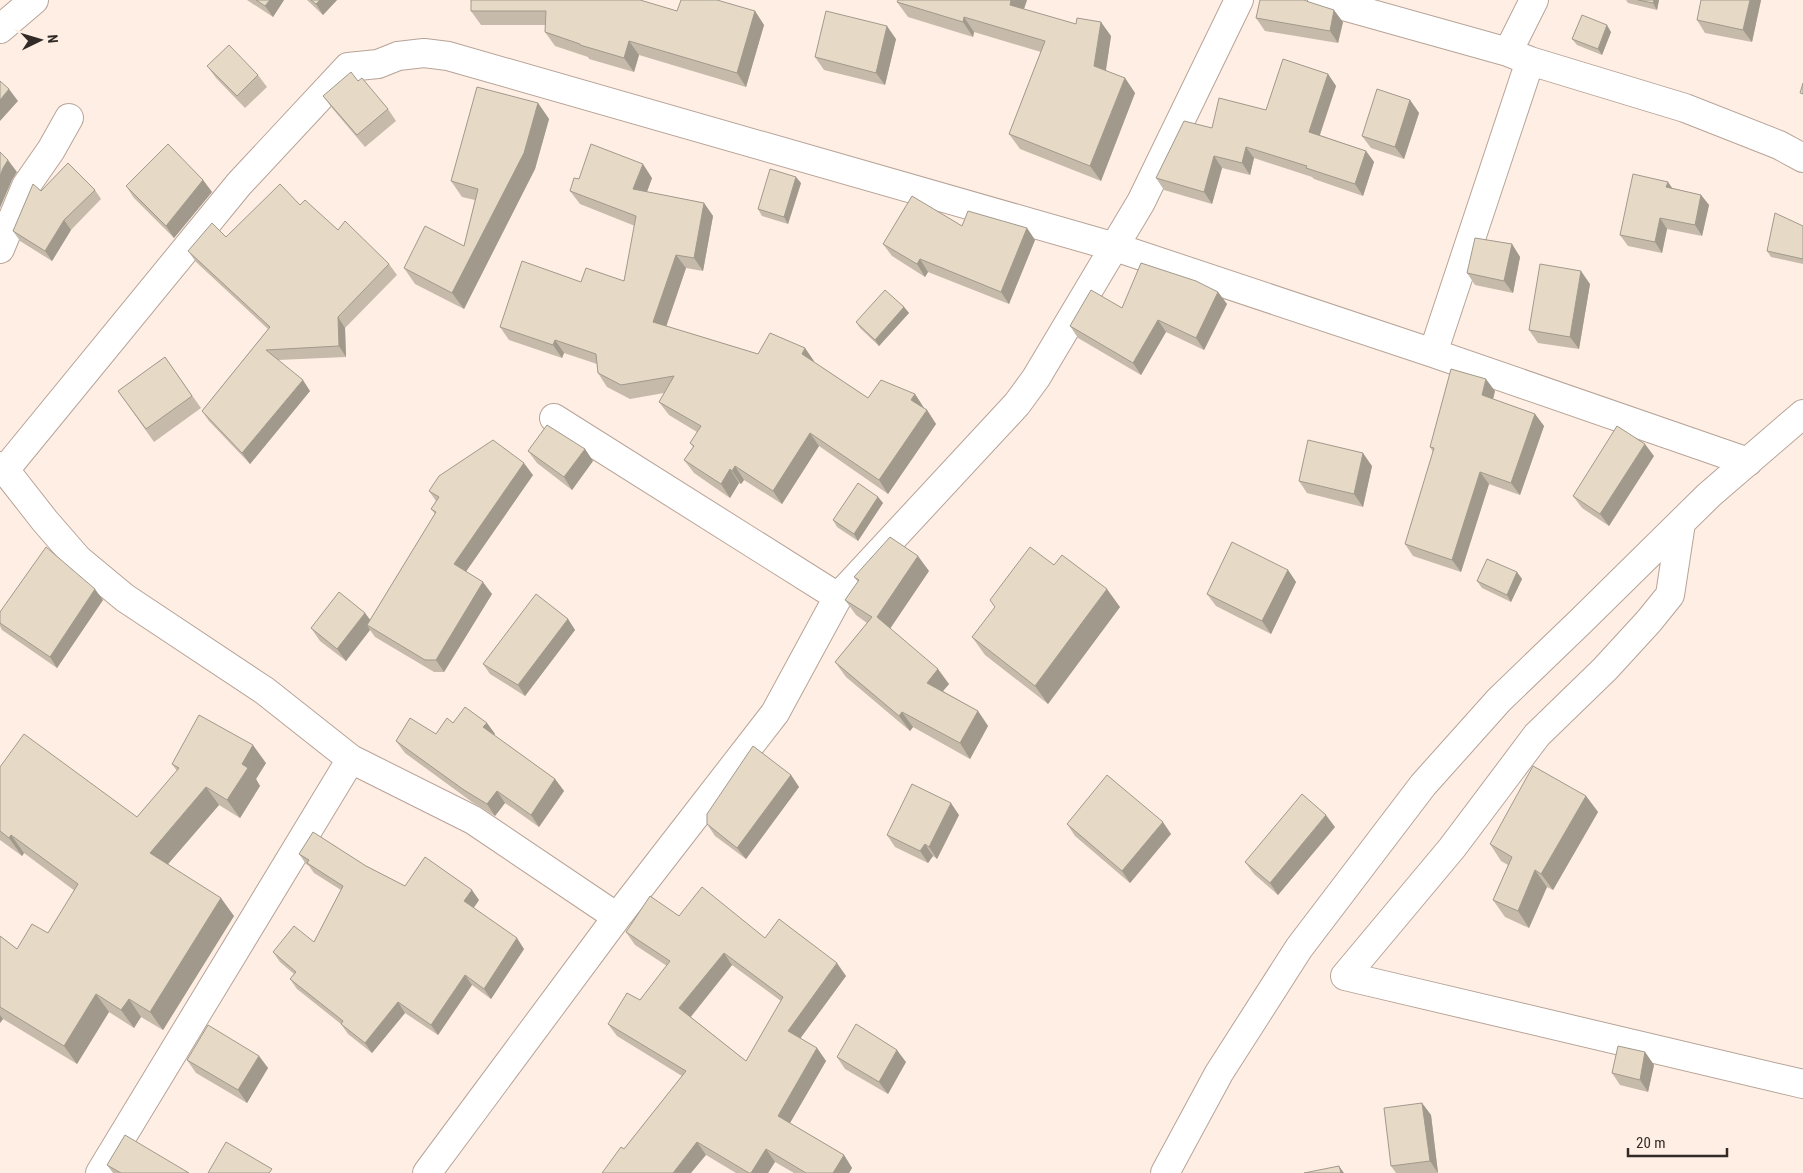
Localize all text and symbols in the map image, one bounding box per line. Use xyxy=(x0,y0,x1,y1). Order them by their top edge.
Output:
north arrow xyxy=(15,15,65,65)
text: N xyxy=(45,34,61,44)
scale bar xyxy=(1628,1126,1727,1158)
text: 20 m xyxy=(1636,1134,1666,1152)

